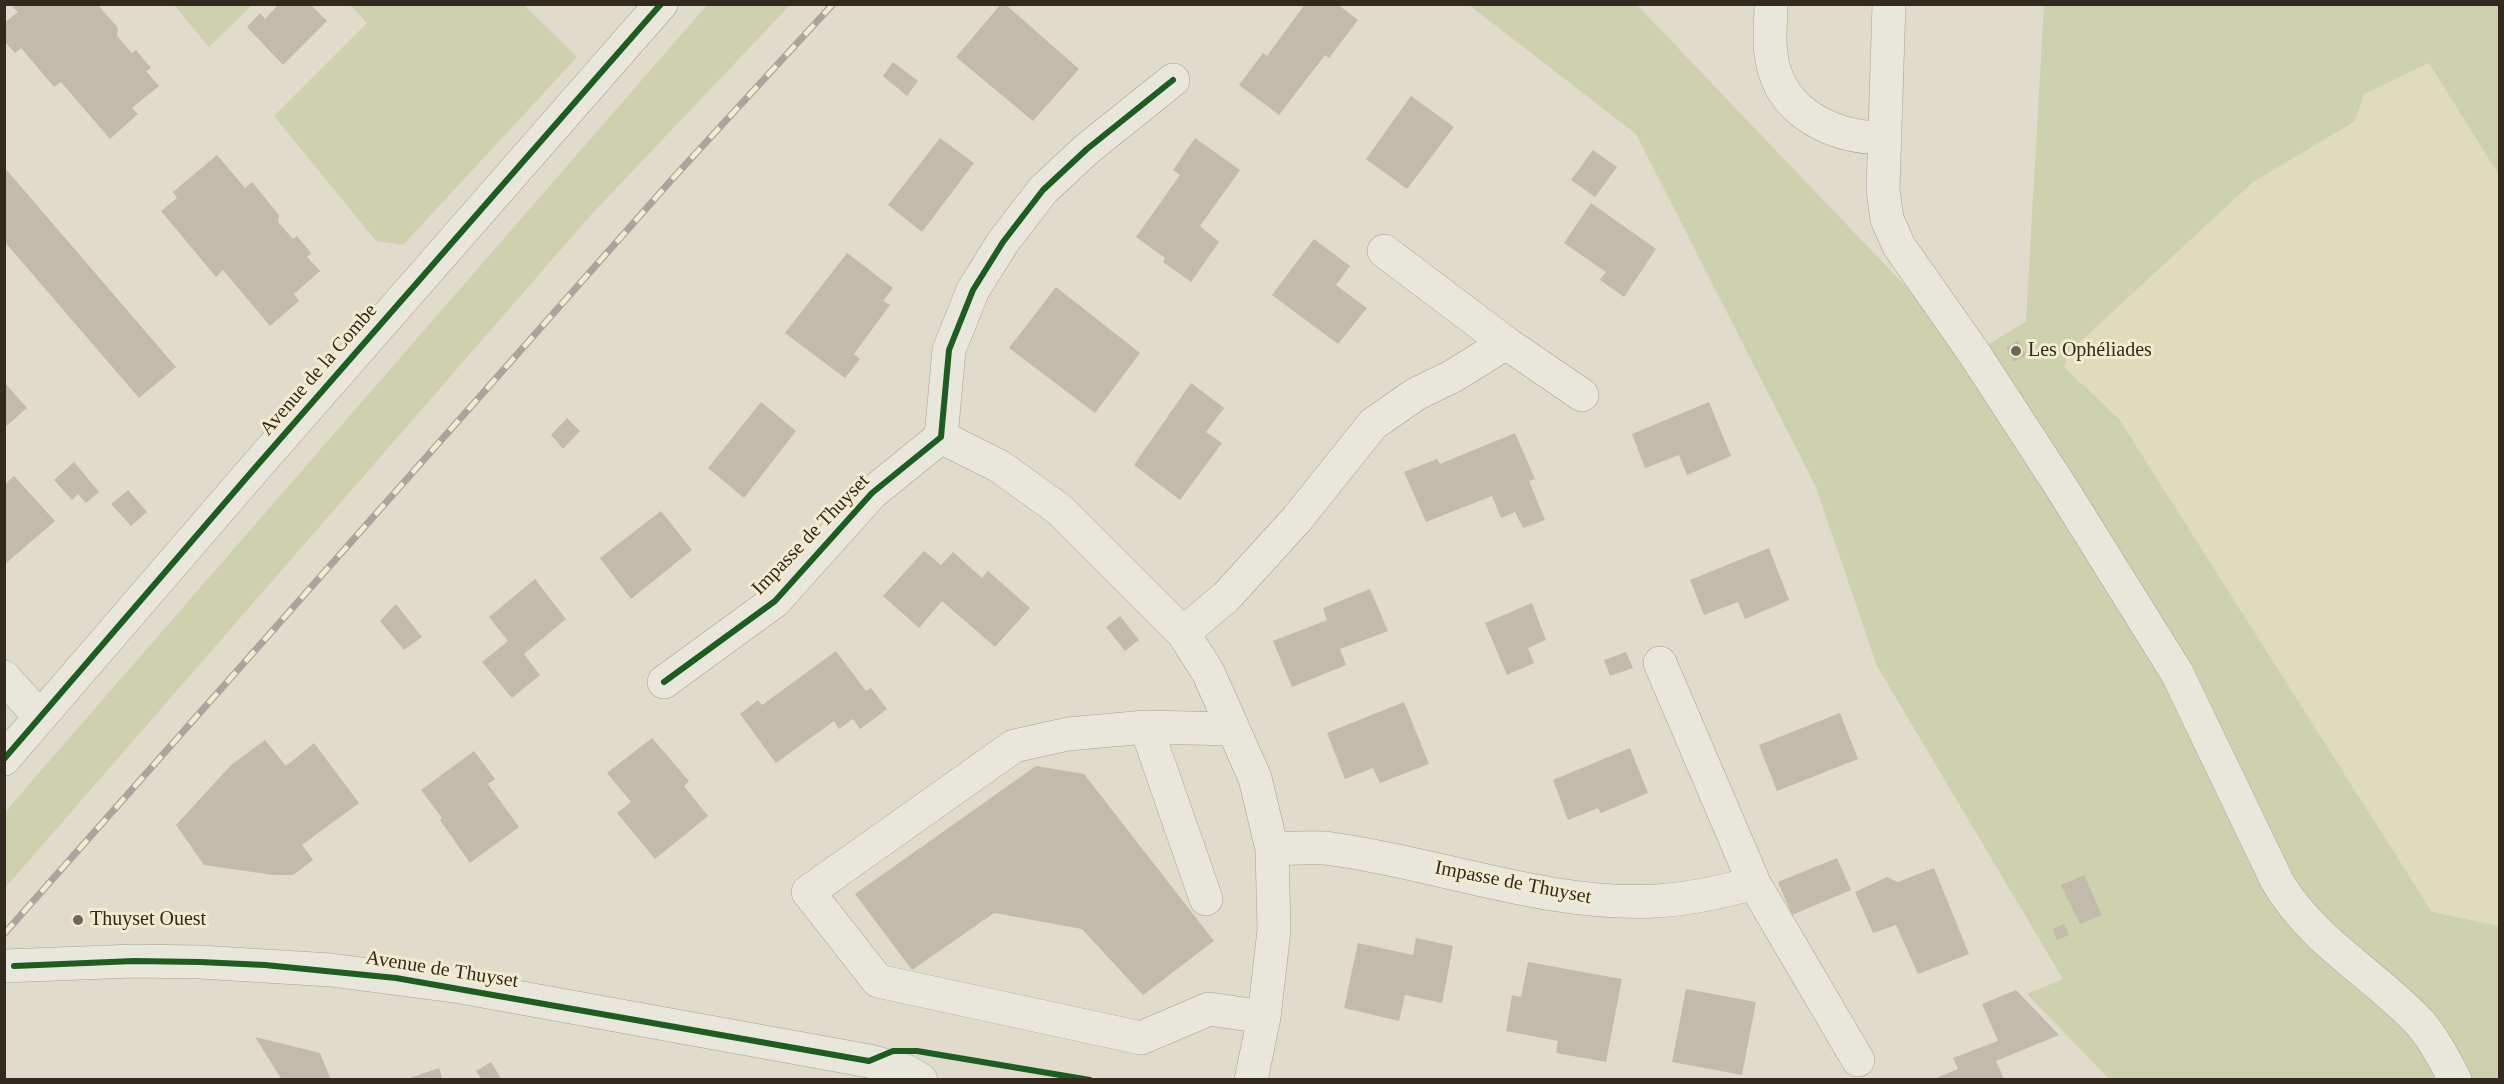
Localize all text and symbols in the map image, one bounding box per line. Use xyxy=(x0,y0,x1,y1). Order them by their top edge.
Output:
street label: Avenue de la Combe xyxy=(255,299,383,441)
place label: Les Ophéliades xyxy=(2028,339,2152,363)
marker: Les Ophéliades xyxy=(2009,344,2023,358)
street label: Impasse de Thuyset xyxy=(747,470,875,600)
street label: Impasse de Thuyset xyxy=(1433,856,1593,910)
place label: Thuyset Ouest xyxy=(90,908,206,932)
marker: Thuyset Ouest xyxy=(71,913,85,927)
street label: Avenue de Thuyset xyxy=(364,946,520,994)

